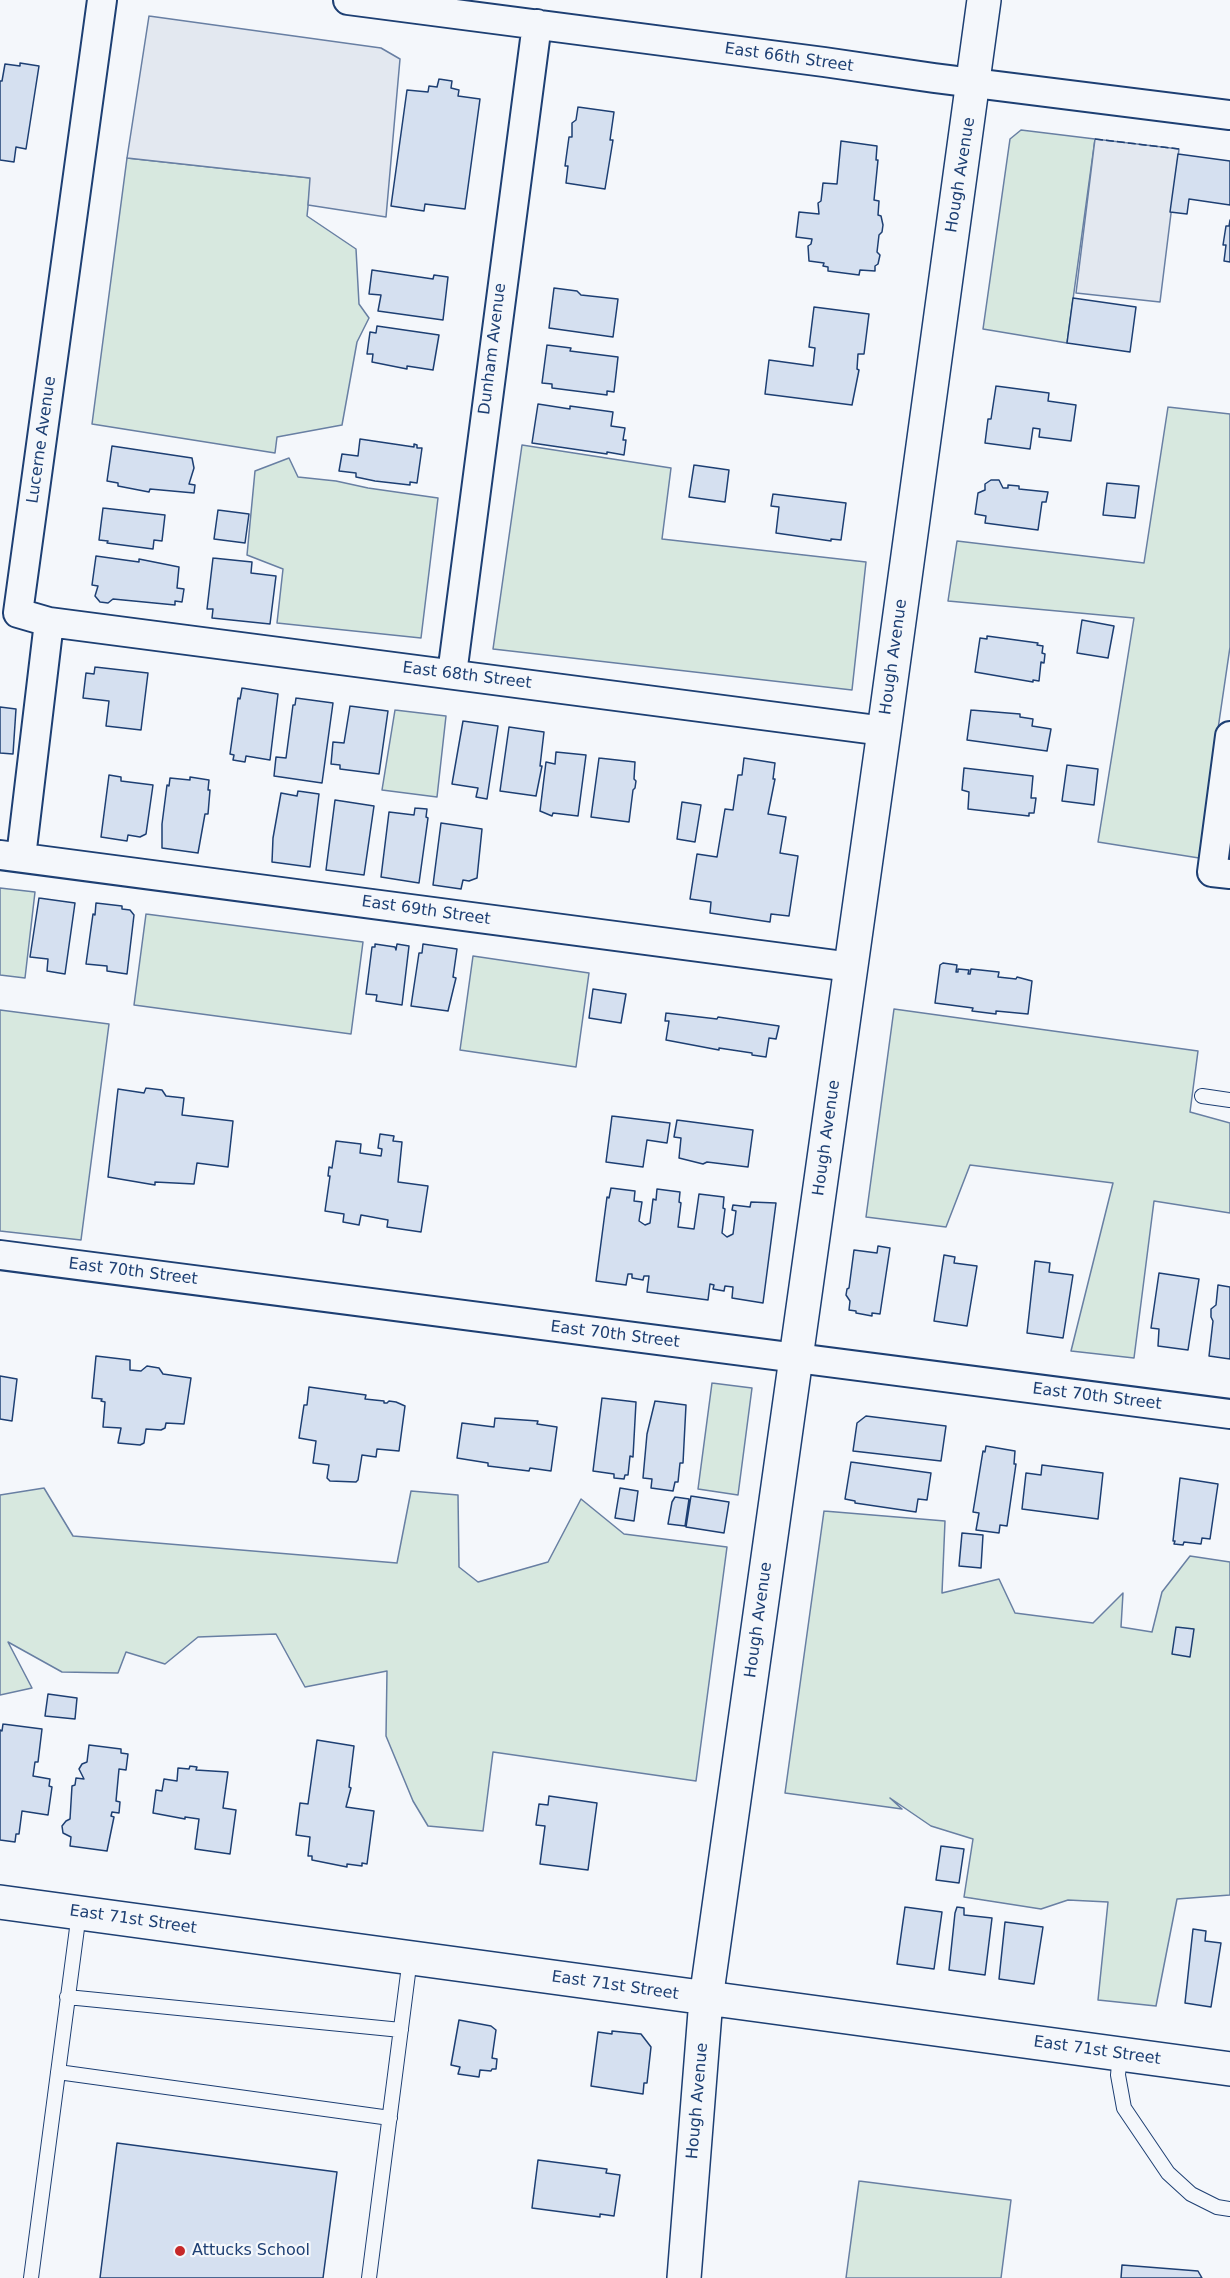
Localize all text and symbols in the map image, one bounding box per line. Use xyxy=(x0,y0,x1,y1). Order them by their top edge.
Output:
street label: East 66th Street xyxy=(723,39,855,77)
street label: Hough Avenue xyxy=(942,116,980,234)
street label: Dunham Avenue xyxy=(475,282,511,416)
street label: Lucerne Avenue xyxy=(24,375,60,505)
street label: Hough Avenue xyxy=(876,598,912,716)
street label: East 68th Street xyxy=(401,659,533,693)
street label: East 69th Street xyxy=(360,892,492,930)
street label: Hough Avenue xyxy=(809,1079,845,1197)
street label: East 70th Street xyxy=(67,1255,199,1289)
street label: East 70th Street xyxy=(549,1318,681,1352)
street label: East 70th Street xyxy=(1031,1380,1163,1414)
street label: Hough Avenue xyxy=(741,1561,777,1679)
street label: East 71st Street xyxy=(68,1902,198,1938)
street label: East 71st Street xyxy=(550,1968,680,2004)
street label: East 71st Street xyxy=(1032,2033,1162,2069)
street label: Hough Avenue xyxy=(683,2042,713,2160)
place label: Attucks School xyxy=(192,2241,310,2261)
marker: Attucks School xyxy=(173,2244,187,2258)

